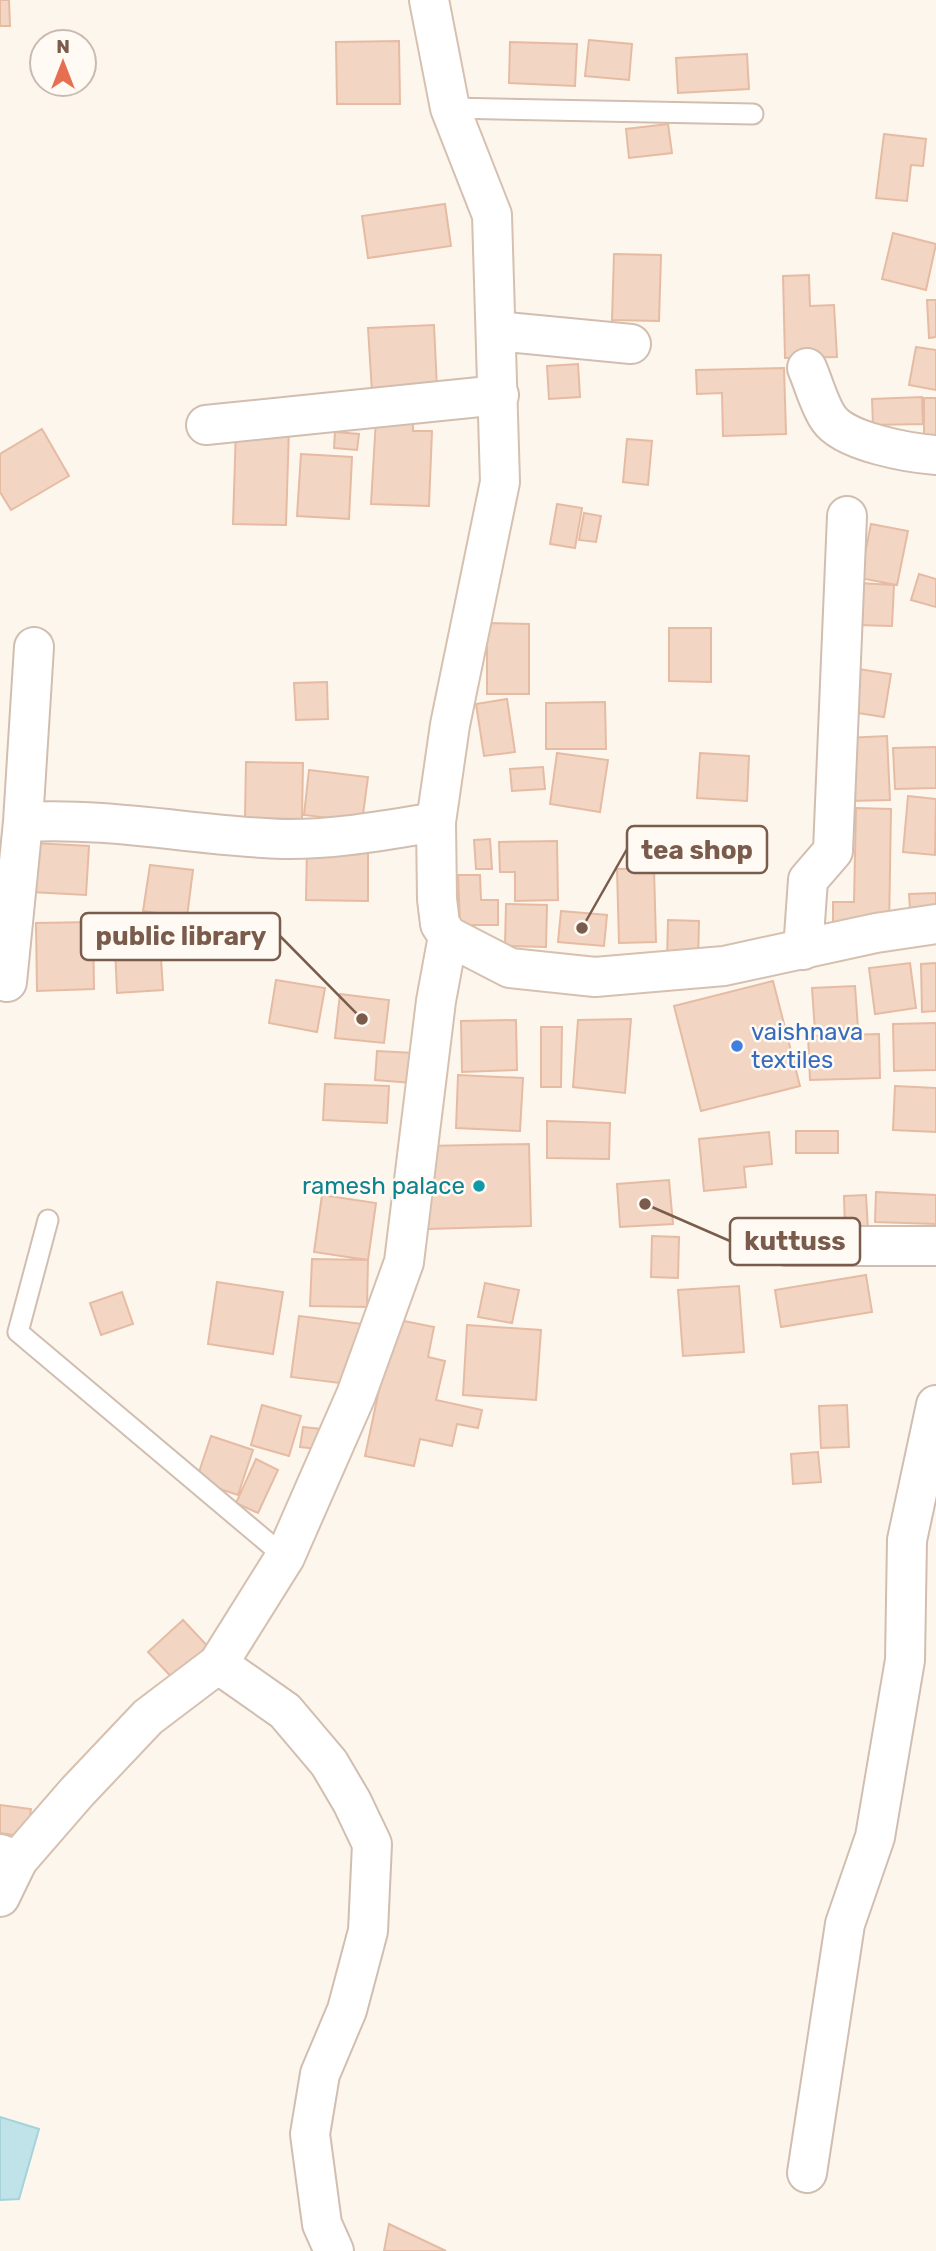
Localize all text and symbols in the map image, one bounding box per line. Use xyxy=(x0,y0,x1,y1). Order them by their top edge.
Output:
north arrow xyxy=(28,28,98,98)
text: N xyxy=(56,35,70,58)
callout: tea shop xyxy=(627,826,767,873)
text: tea shop xyxy=(641,835,753,866)
callout: public library xyxy=(81,913,280,960)
text: public library xyxy=(96,921,267,952)
place label: vaishnava textiles xyxy=(751,1018,863,1074)
marker: vaishnava textiles xyxy=(729,1038,745,1054)
place label: ramesh palace xyxy=(302,1172,465,1200)
marker: ramesh palace xyxy=(471,1178,487,1194)
callout: kuttuss xyxy=(730,1218,860,1265)
text: kuttuss xyxy=(744,1226,846,1257)

